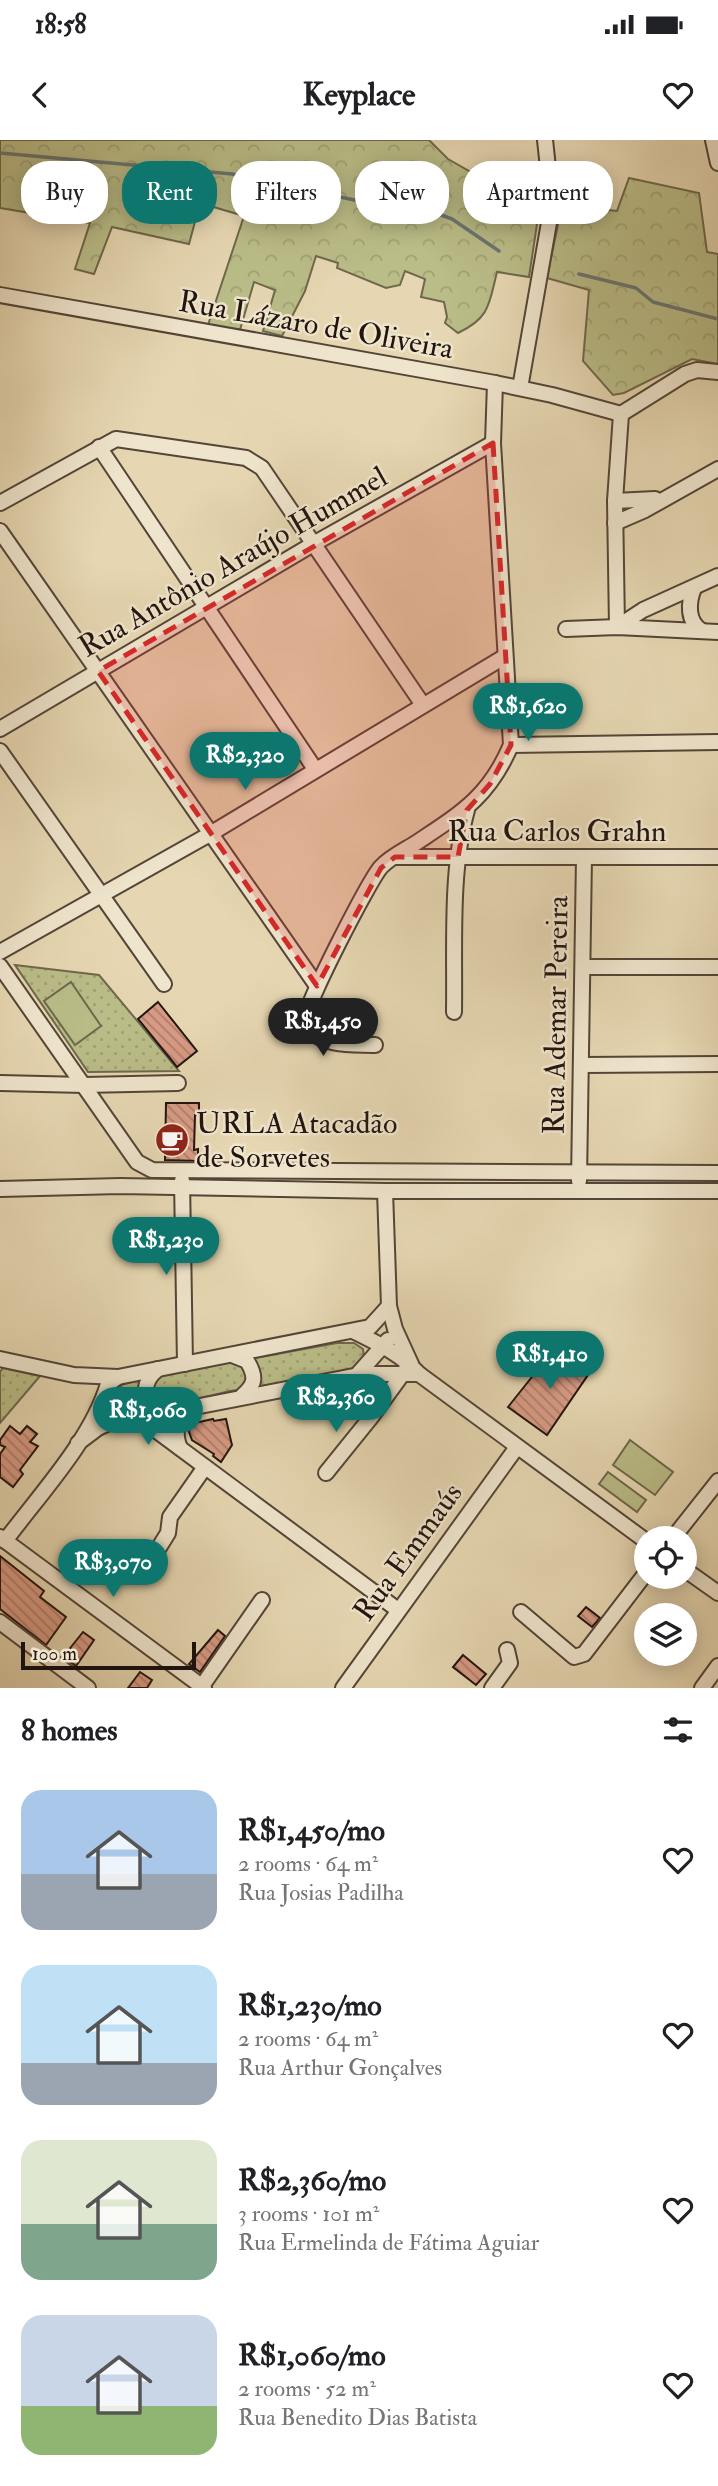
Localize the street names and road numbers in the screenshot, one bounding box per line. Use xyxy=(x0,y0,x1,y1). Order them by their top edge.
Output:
street label: Rua Lázaro de Oliveira xyxy=(176,283,457,367)
street label: Rua Antônio Araújo Hummel xyxy=(72,458,394,666)
street label: Rua Carlos Grahn xyxy=(447,813,667,850)
street label: Rua Ademar Pereira xyxy=(535,894,577,1135)
street label: Rua Emmaús xyxy=(346,1476,470,1628)

